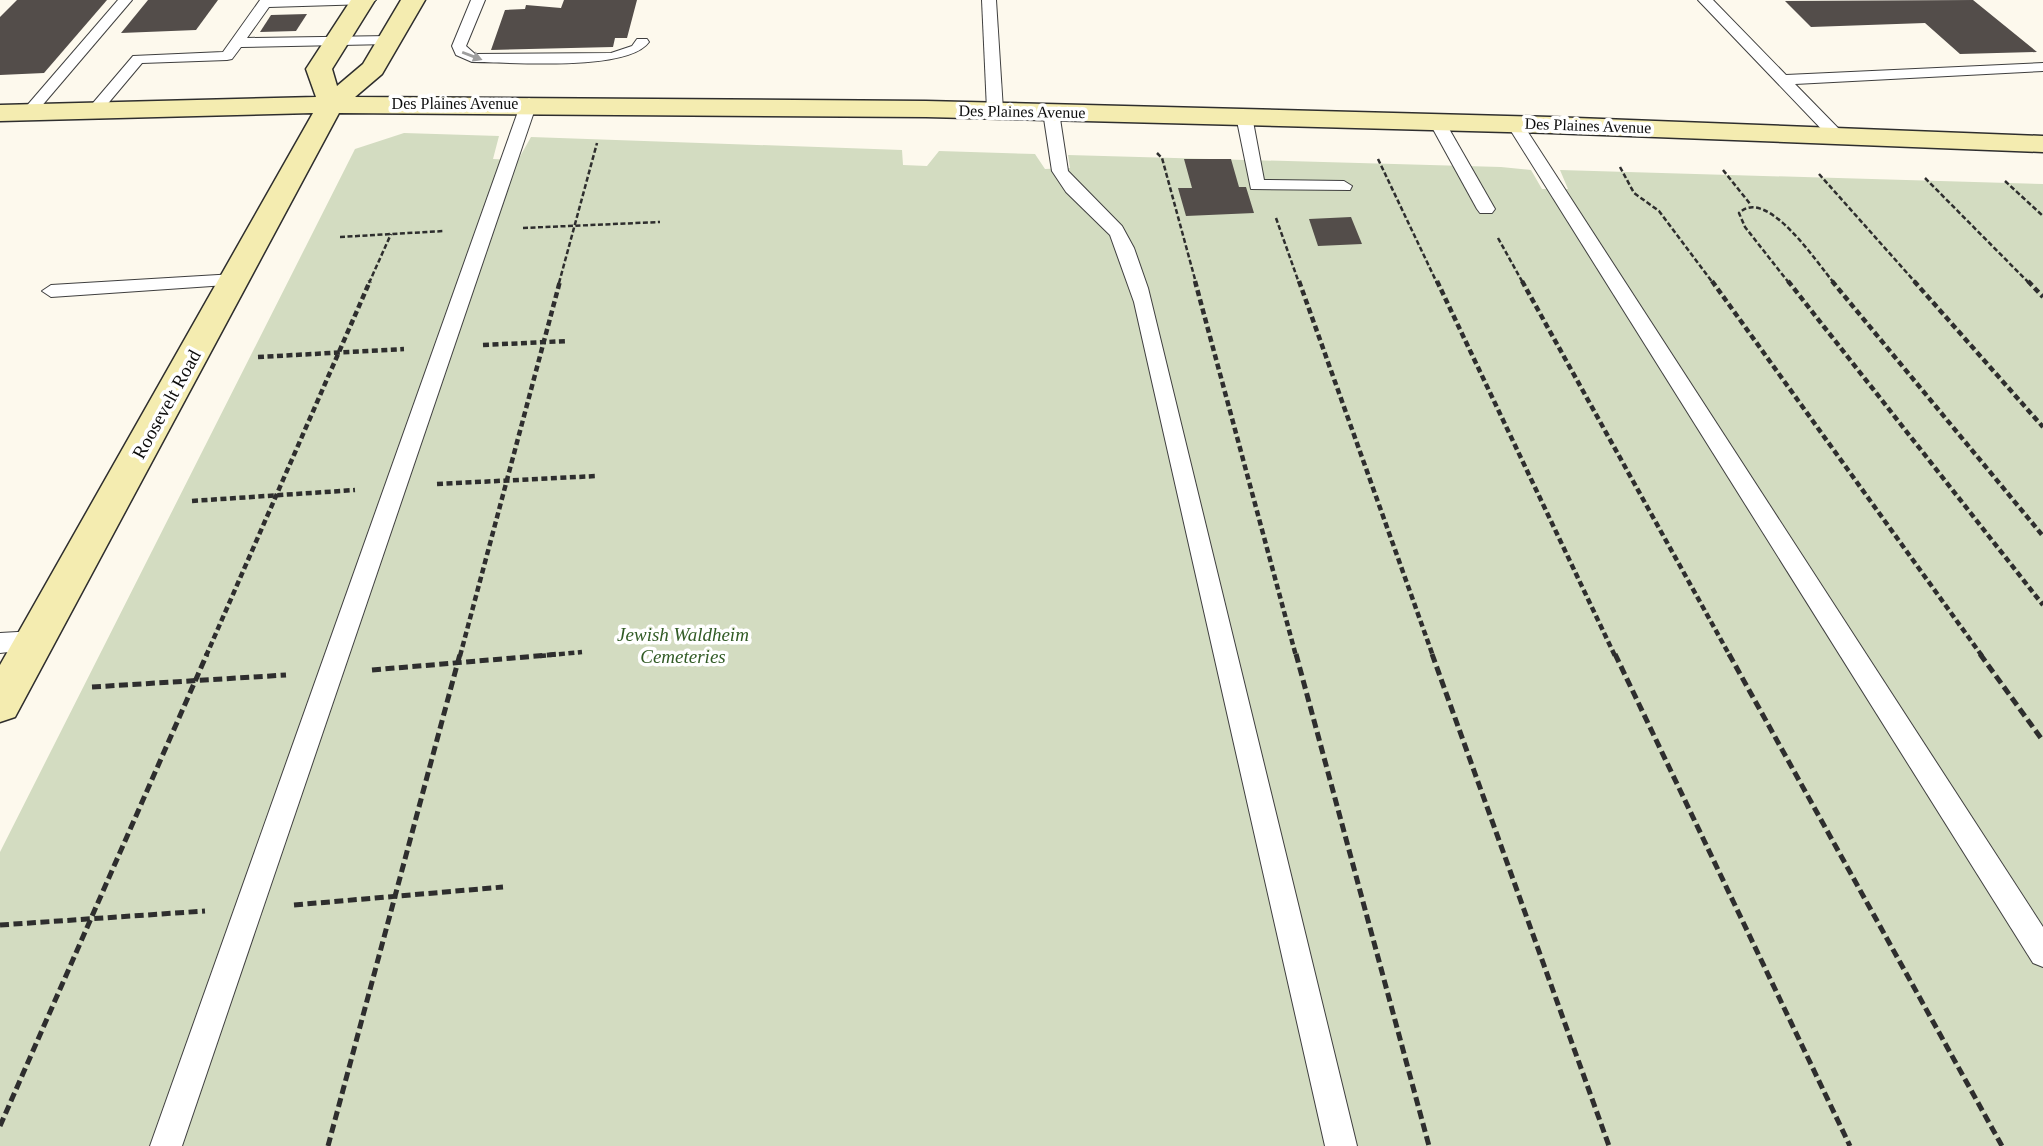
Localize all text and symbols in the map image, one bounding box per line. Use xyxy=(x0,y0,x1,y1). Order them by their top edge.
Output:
one-way arrow xyxy=(462,51,483,62)
street label: Des Plaines Avenue xyxy=(392,95,518,112)
street label: Des Plaines Avenue xyxy=(958,102,1086,121)
street label: Des Plaines Avenue xyxy=(1524,115,1652,136)
street label: Roosevelt Road xyxy=(128,346,205,462)
park label: Jewish Waldheim Cemeteries xyxy=(617,624,749,667)

